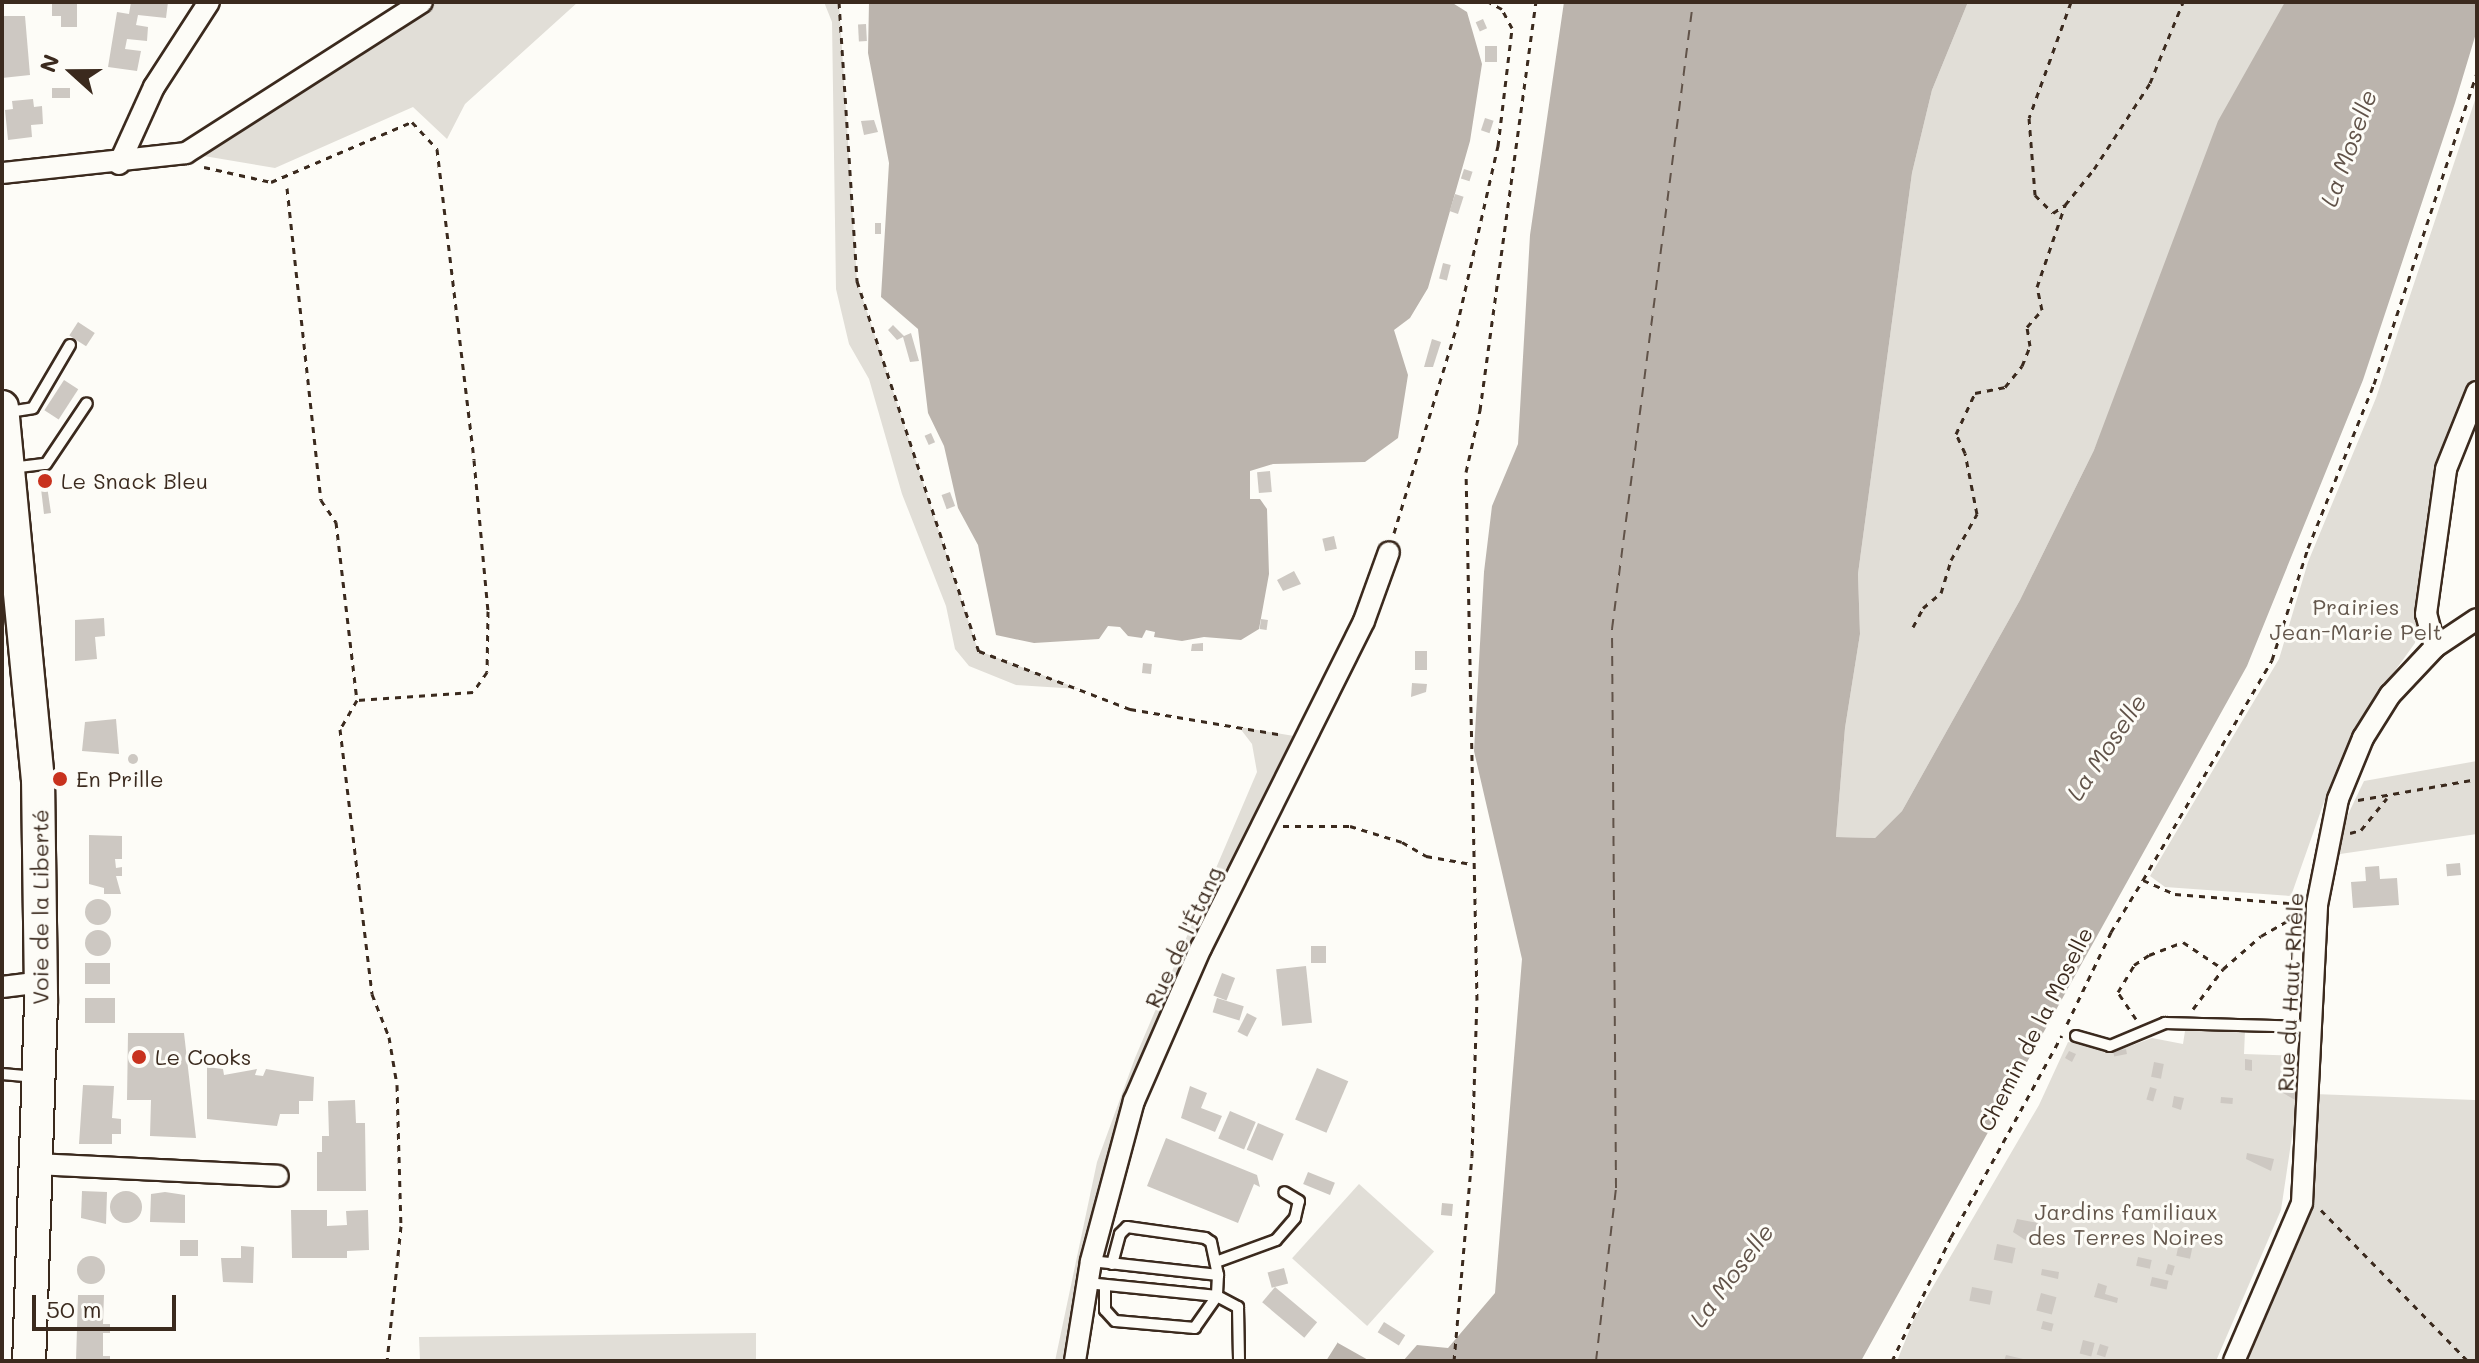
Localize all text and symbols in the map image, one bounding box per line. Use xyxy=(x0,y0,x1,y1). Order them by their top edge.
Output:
north arrow xyxy=(32,32,112,112)
text: N xyxy=(33,50,66,76)
water label: La Moselle xyxy=(2314,86,2382,210)
place label: Le Snack Bleu xyxy=(61,468,208,494)
marker: Le Snack Bleu xyxy=(36,472,54,490)
park label: Prairies Jean-Marie Pelt xyxy=(2270,593,2442,644)
water label: La Moselle xyxy=(2060,688,2152,806)
place label: En Prille xyxy=(76,766,164,792)
marker: En Prille xyxy=(51,770,69,788)
street label: Voie de la Liberté xyxy=(27,809,53,1005)
street label: Rue de l'Étang xyxy=(1139,862,1227,1012)
street label: Rue du Haut-Rhêle xyxy=(2272,892,2308,1092)
street label: Chemin de la Moselle xyxy=(1972,922,2098,1136)
place label: Le Cooks xyxy=(155,1044,251,1070)
marker: Le Cooks xyxy=(130,1048,148,1066)
park label: Jardins familiaux des Terres Noires xyxy=(2028,1198,2224,1250)
water label: La Moselle xyxy=(1683,1218,1779,1332)
scale bar xyxy=(36,1279,180,1329)
text: 50 m xyxy=(46,1293,102,1324)

